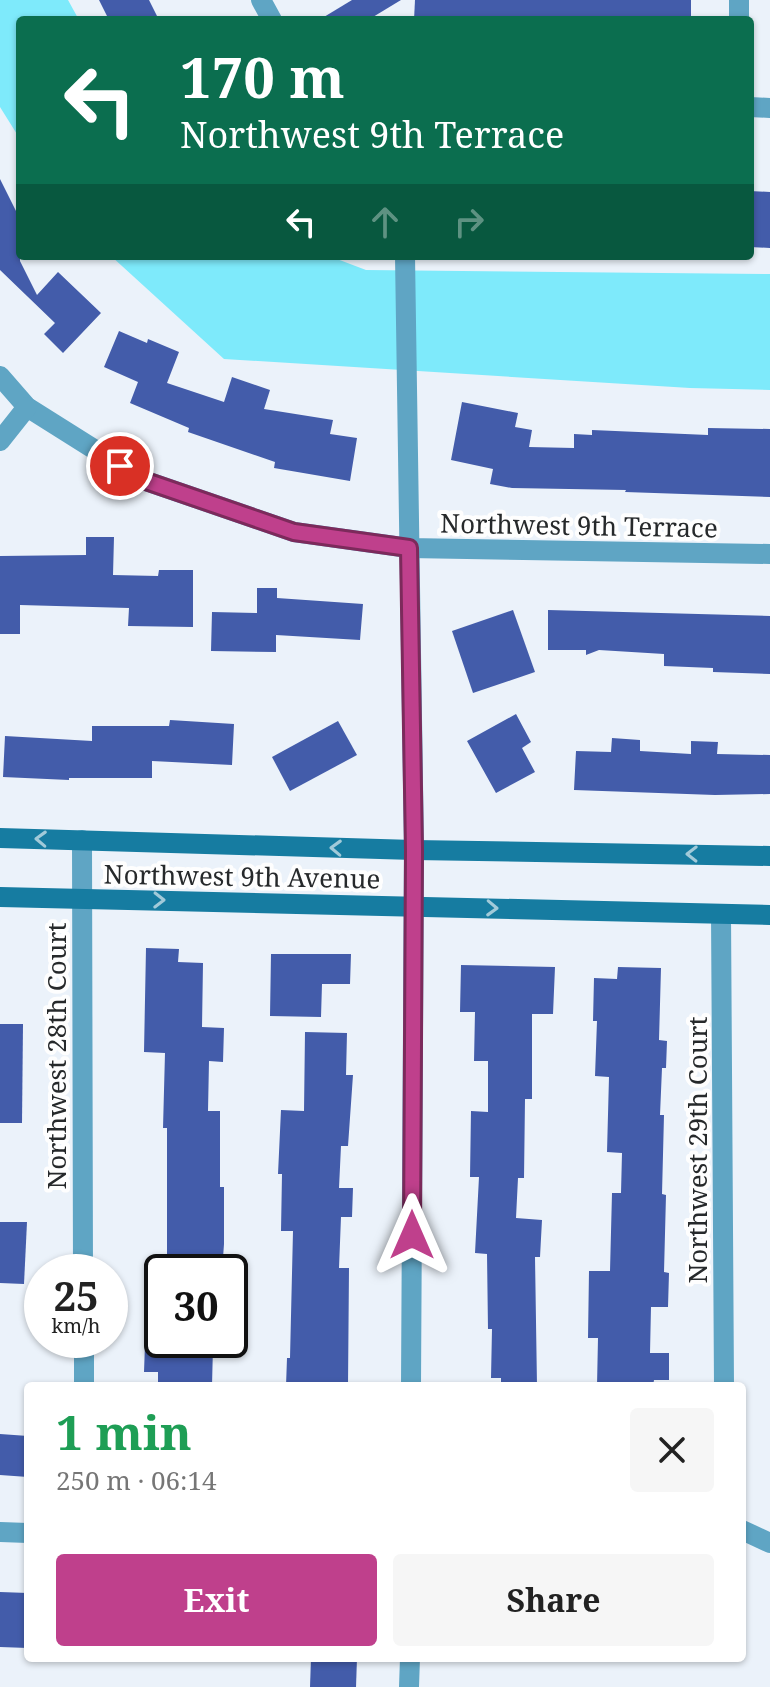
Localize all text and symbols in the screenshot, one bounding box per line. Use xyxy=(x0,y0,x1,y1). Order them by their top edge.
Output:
text: 170 m xyxy=(180,38,345,114)
icon: left xyxy=(48,48,152,152)
text: Northwest 9th Terrace xyxy=(180,110,564,159)
icon: left xyxy=(279,200,323,244)
icon: ahead xyxy=(363,200,407,244)
icon: right xyxy=(447,200,491,244)
pin xyxy=(86,432,154,500)
icon: arrive xyxy=(98,444,142,488)
street label: Northwest 9th Terrace xyxy=(440,505,718,545)
one-way arrow xyxy=(34,831,47,848)
one-way arrow xyxy=(329,839,342,856)
one-way arrow xyxy=(685,846,698,863)
street label: Northwest 9th Avenue xyxy=(103,856,381,896)
one-way arrow xyxy=(153,892,166,909)
one-way arrow xyxy=(486,899,499,916)
street label: Northwest 28th Court xyxy=(38,922,74,1190)
street label: Northwest 29th Court xyxy=(679,1016,715,1284)
position arrow xyxy=(370,1193,454,1277)
speed limit sign: 30 xyxy=(144,1254,248,1358)
text: 25 xyxy=(53,1268,99,1323)
text: km/h xyxy=(51,1312,101,1339)
text: 1 min xyxy=(56,1399,192,1464)
button: close xyxy=(630,1408,714,1492)
text: 250 m · 06:14 xyxy=(56,1462,217,1498)
button: Exit xyxy=(56,1554,377,1646)
button: Share xyxy=(393,1554,714,1646)

